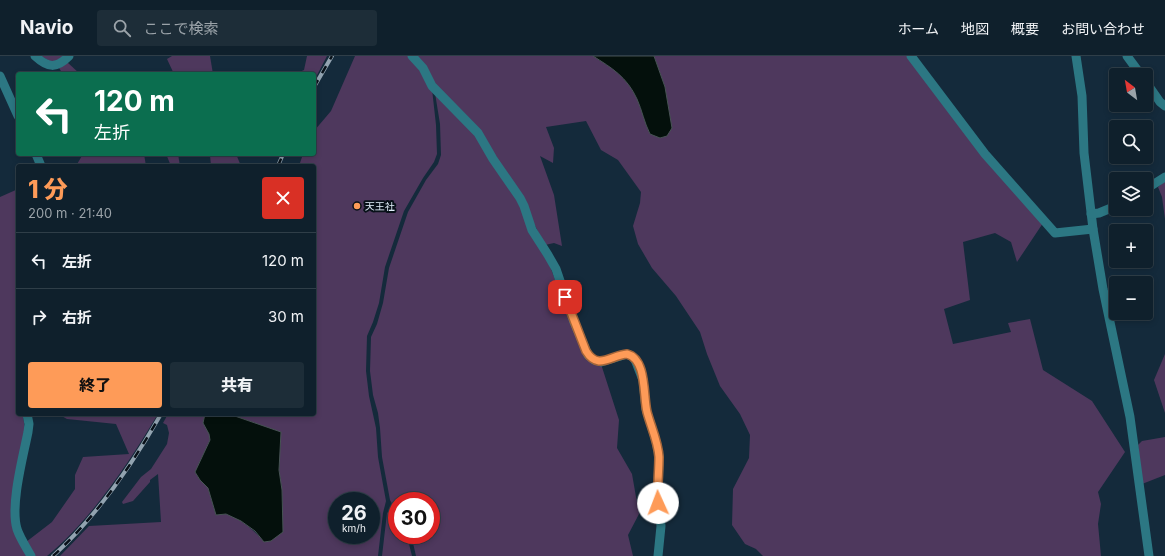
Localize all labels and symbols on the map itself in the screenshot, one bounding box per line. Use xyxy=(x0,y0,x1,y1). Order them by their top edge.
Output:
north arrow xyxy=(1109,68,1153,112)
place label: 天王社 xyxy=(365,200,395,212)
marker: 天王社 xyxy=(352,201,362,211)
pin xyxy=(548,280,582,314)
position arrow xyxy=(637,482,679,524)
speed limit sign: 30 xyxy=(388,492,440,544)

